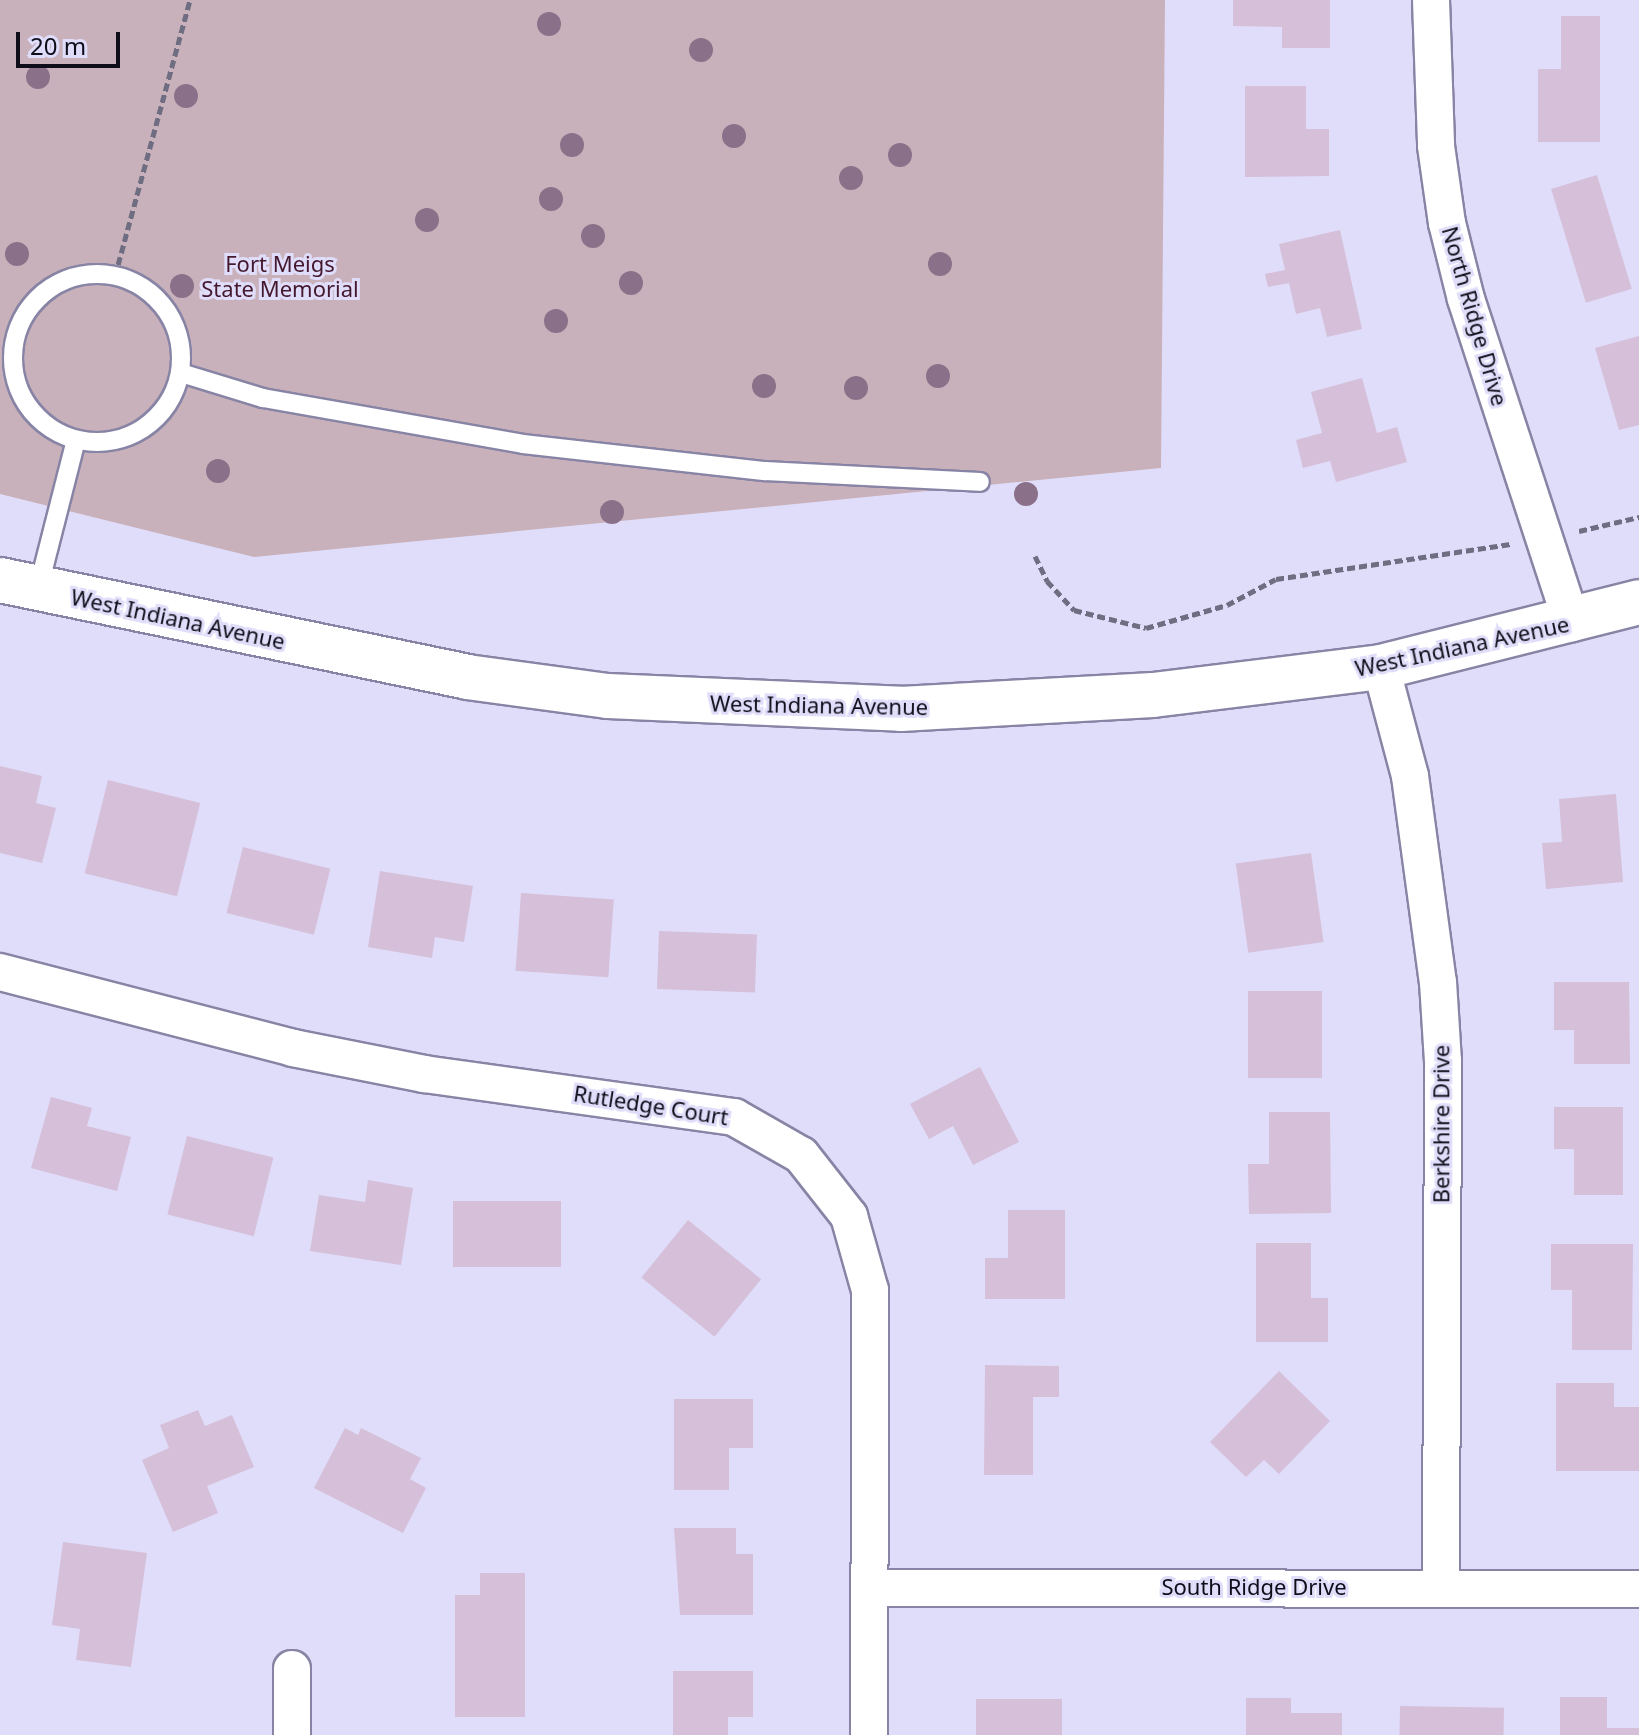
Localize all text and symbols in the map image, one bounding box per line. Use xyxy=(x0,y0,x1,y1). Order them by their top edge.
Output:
scale bar xyxy=(20,16,124,66)
text: 20 m xyxy=(30,29,86,62)
street label: North Ridge Drive xyxy=(1437,223,1513,409)
park label: Fort Meigs State Memorial xyxy=(201,250,359,302)
street label: West Indiana Avenue xyxy=(69,583,287,655)
street label: West Indiana Avenue xyxy=(1353,610,1571,682)
street label: West Indiana Avenue xyxy=(710,690,928,720)
street label: Berkshire Drive xyxy=(1428,1045,1454,1203)
street label: Rutledge Court xyxy=(572,1080,730,1130)
street label: South Ridge Drive xyxy=(1161,1574,1347,1600)

